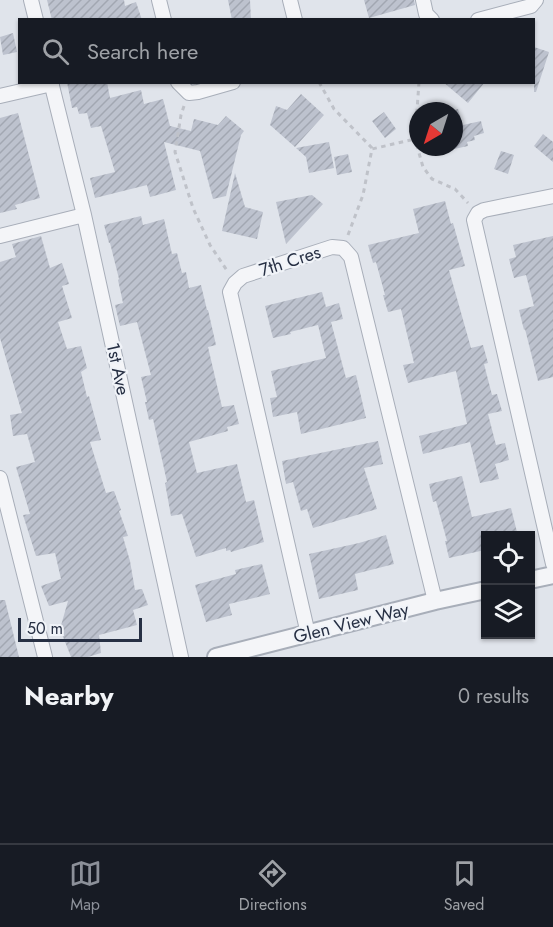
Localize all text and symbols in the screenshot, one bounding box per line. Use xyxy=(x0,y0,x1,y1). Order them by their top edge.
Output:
search box xyxy=(18,18,535,84)
icon: search xyxy=(39,35,72,68)
text: Search here xyxy=(87,35,198,67)
north arrow xyxy=(409,102,463,156)
street label: 7th Cres xyxy=(256,239,324,283)
street label: 1st Ave xyxy=(100,340,136,398)
map controls xyxy=(481,531,535,639)
button: locate xyxy=(481,531,535,585)
button: layers xyxy=(481,585,535,639)
street label: Glen View Way xyxy=(291,596,411,650)
scale bar xyxy=(18,615,142,642)
text: 50 m xyxy=(27,617,63,640)
text: Nearby xyxy=(24,677,113,715)
text: 0 results xyxy=(458,682,529,711)
tab: Map xyxy=(69,857,102,916)
tab: Directions xyxy=(239,857,307,916)
tab: Saved xyxy=(444,857,484,916)

